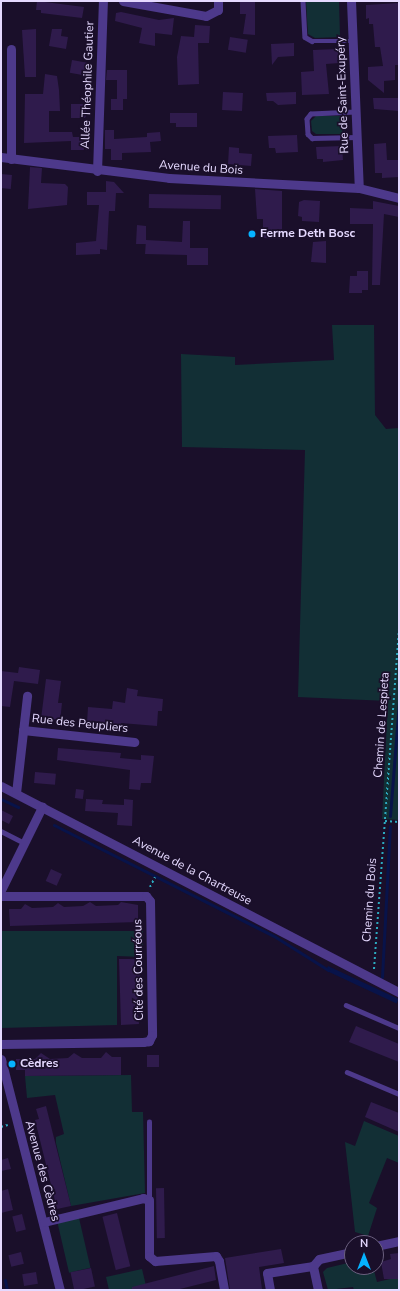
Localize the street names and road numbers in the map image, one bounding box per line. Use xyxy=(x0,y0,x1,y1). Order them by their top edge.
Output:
street label: Allée Théophile Gautier xyxy=(79,21,97,149)
street label: Rue de Saint-Exupéry xyxy=(334,36,352,154)
street label: Avenue du Bois xyxy=(159,158,243,178)
street label: Chemin de Lespieta xyxy=(371,672,393,778)
street label: Rue des Peupliers xyxy=(31,712,129,736)
street label: Avenue de la Chartreuse xyxy=(130,833,254,909)
street label: Chemin du Bois xyxy=(360,857,380,943)
street label: Cité des Courréous xyxy=(131,919,147,1021)
street label: Avenue des Cèdres xyxy=(22,1119,62,1223)

